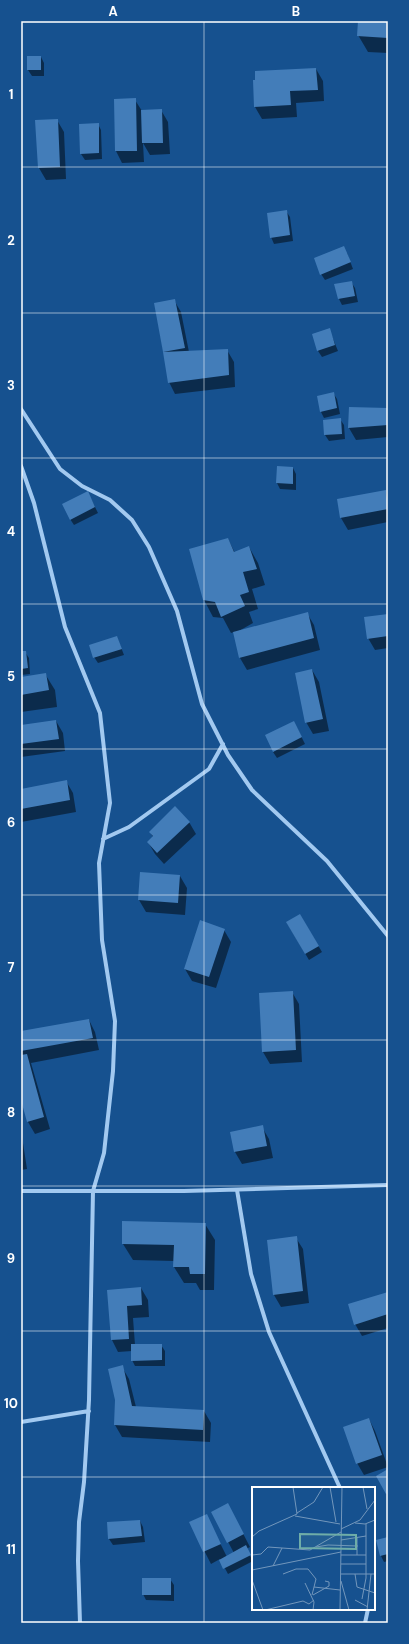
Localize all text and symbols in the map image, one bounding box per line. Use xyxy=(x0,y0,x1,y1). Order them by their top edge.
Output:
text: A xyxy=(108,3,118,20)
text: B xyxy=(292,3,300,20)
text: 1 xyxy=(9,86,13,103)
text: 2 xyxy=(7,232,15,249)
text: 3 xyxy=(7,377,15,394)
text: 4 xyxy=(7,523,15,540)
text: 5 xyxy=(7,668,15,685)
text: 6 xyxy=(7,814,15,831)
text: 7 xyxy=(8,959,15,976)
text: 8 xyxy=(7,1104,15,1121)
text: 9 xyxy=(7,1250,15,1267)
text: 10 xyxy=(4,1395,18,1412)
inset map xyxy=(252,1487,375,1610)
text: 11 xyxy=(6,1541,16,1558)

